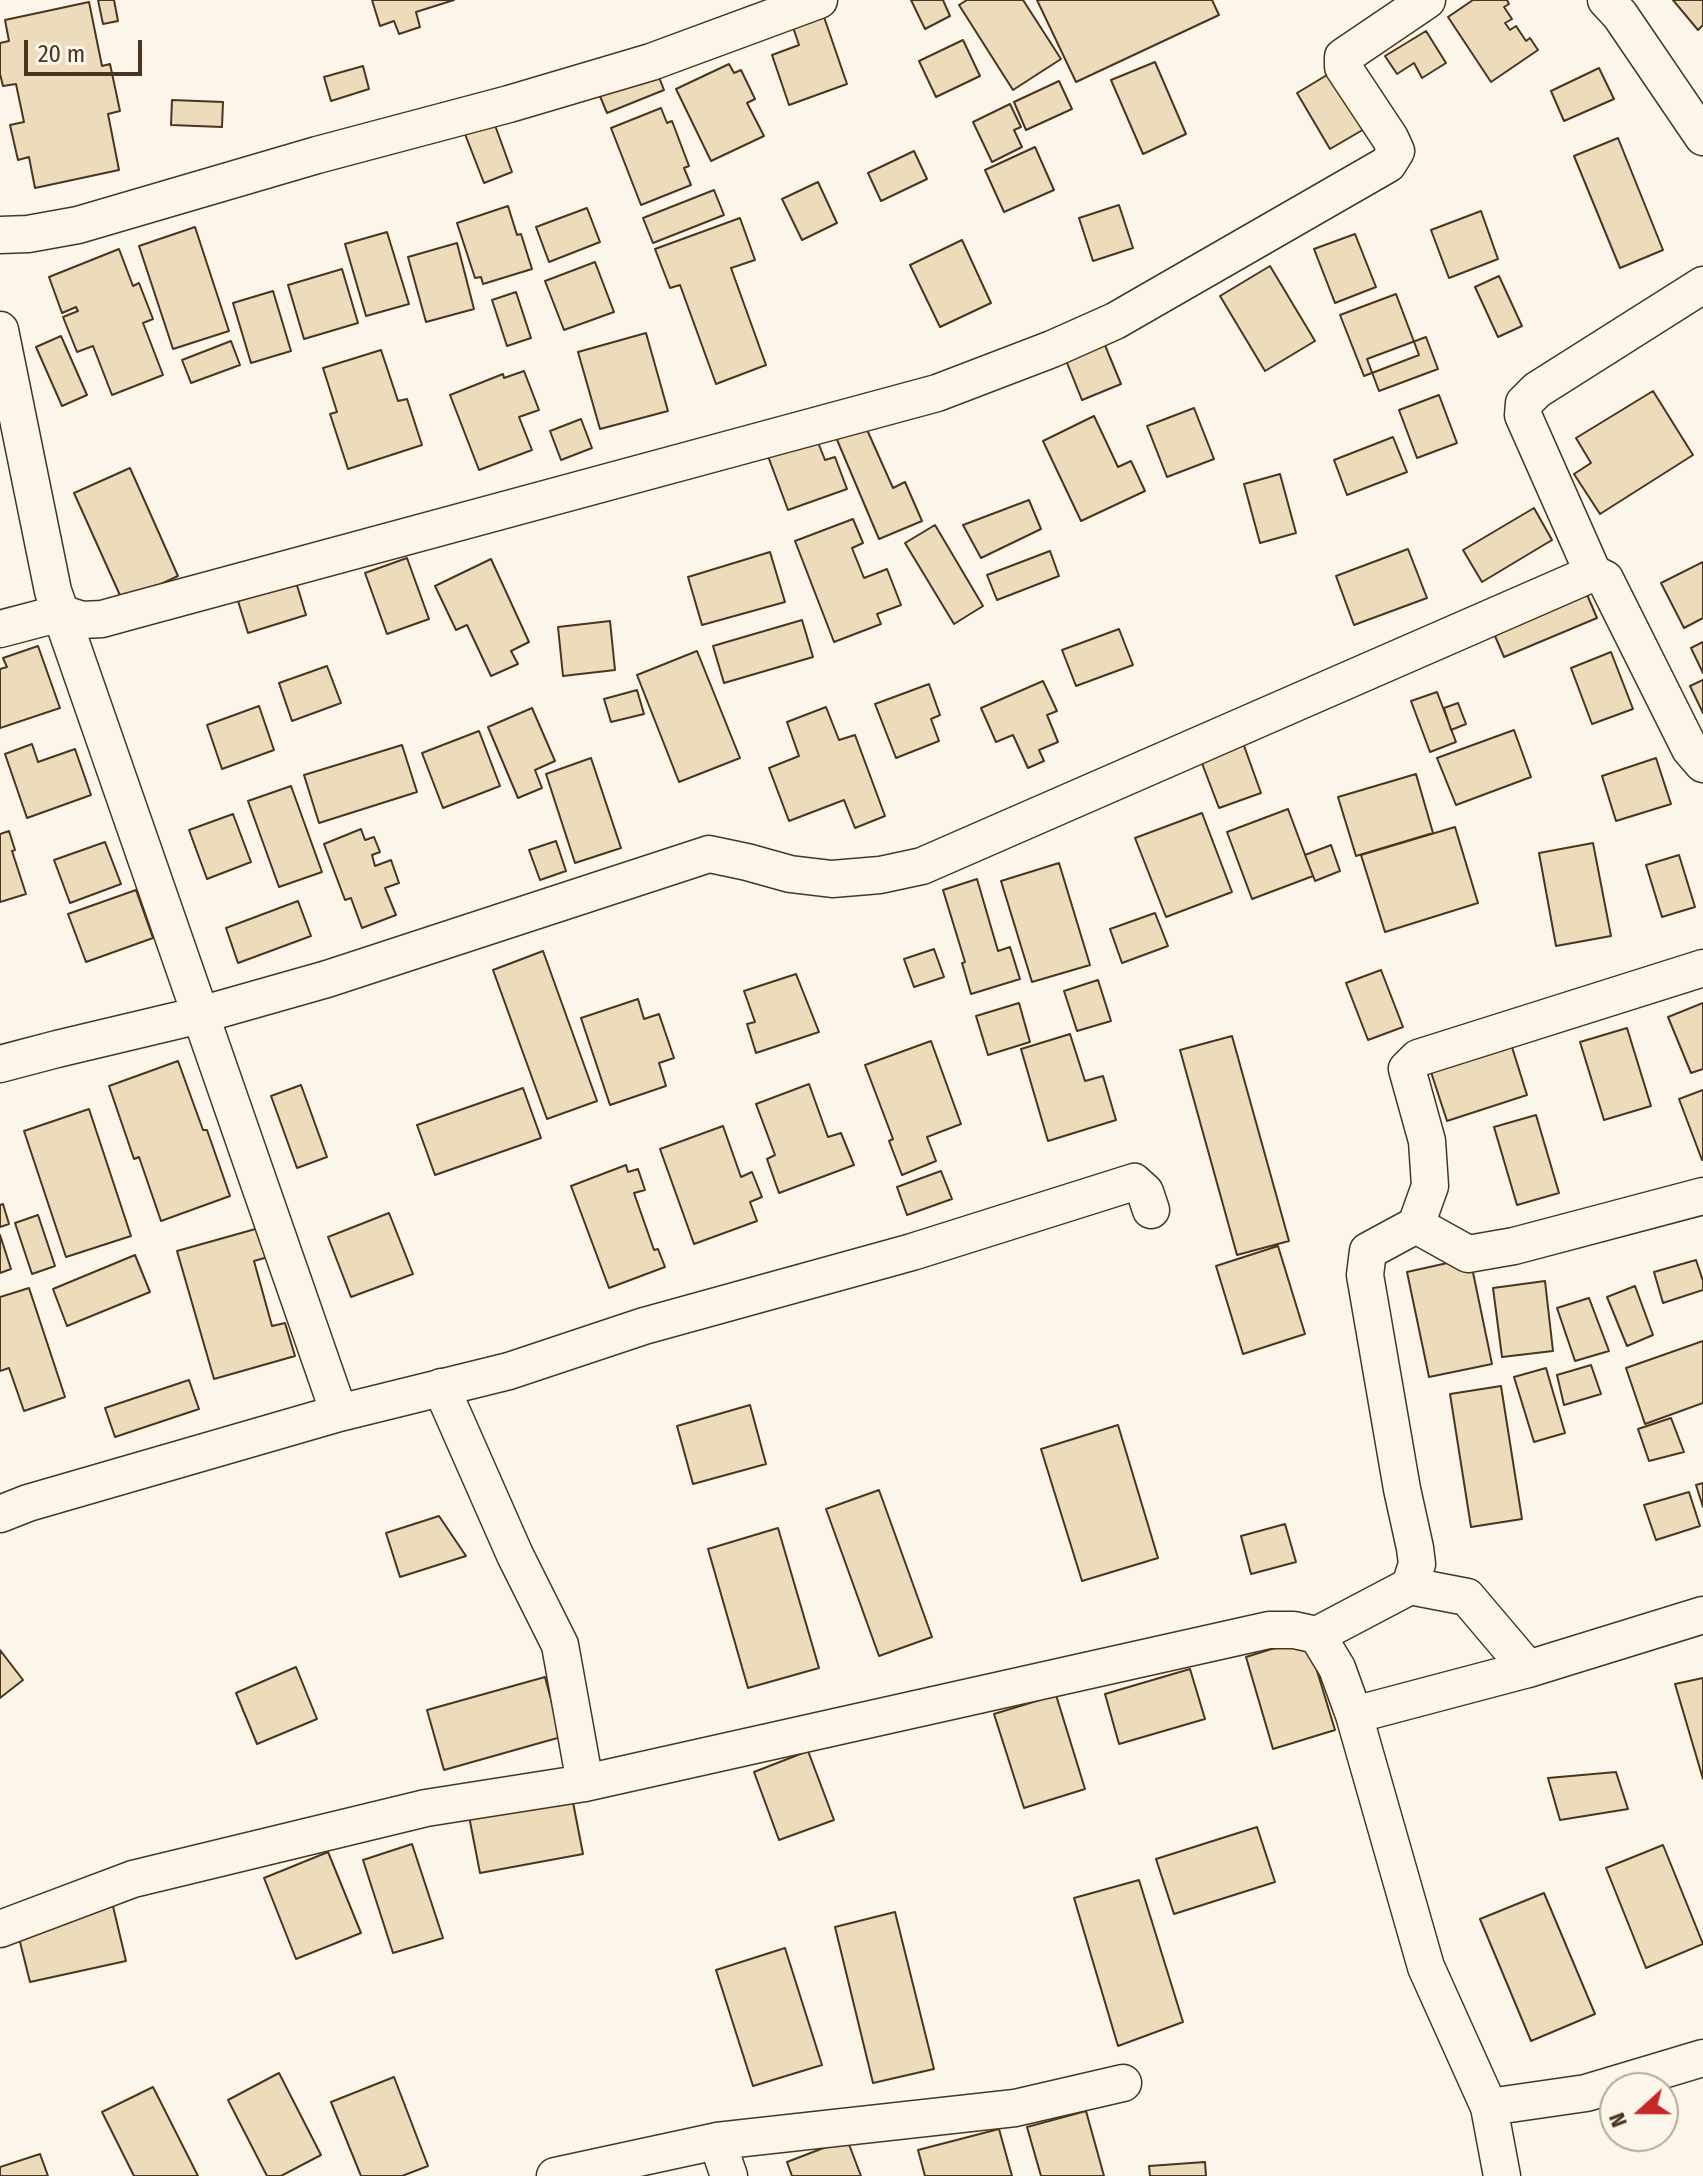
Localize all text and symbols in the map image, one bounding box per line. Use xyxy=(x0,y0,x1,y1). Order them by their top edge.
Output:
scale bar xyxy=(28,24,146,74)
text: 20 m xyxy=(38,40,85,68)
north arrow xyxy=(1599,2072,1679,2152)
text: N xyxy=(1603,2109,1633,2131)

